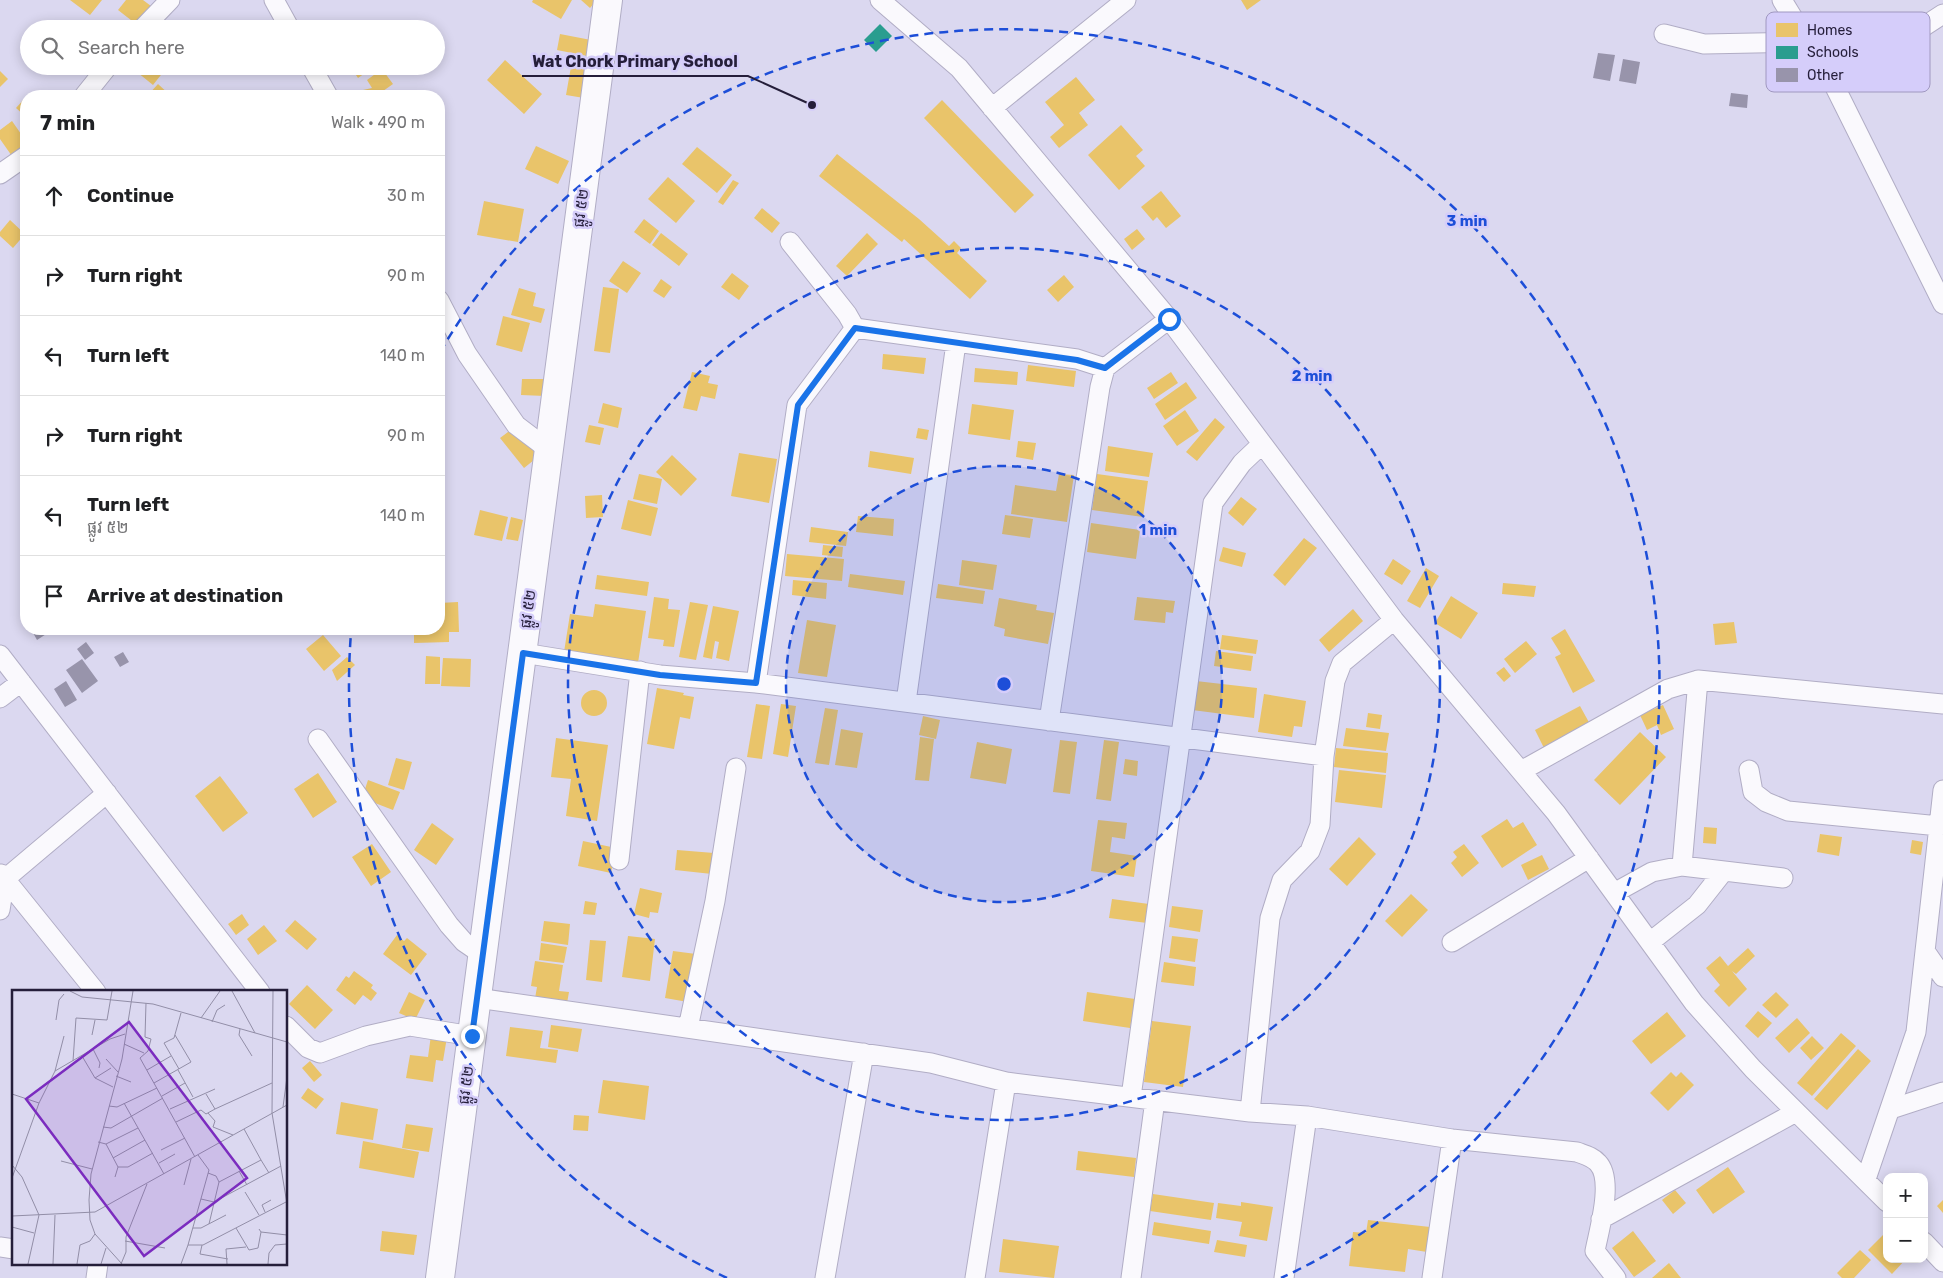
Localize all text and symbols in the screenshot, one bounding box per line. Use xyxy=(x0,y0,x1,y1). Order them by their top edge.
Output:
legend xyxy=(1766,12,1930,92)
search box xyxy=(20,20,445,75)
text: Homes xyxy=(1807,22,1852,39)
icon: search xyxy=(38,34,66,62)
text: Search here xyxy=(78,36,185,59)
text: Schools xyxy=(1807,44,1859,61)
callout: Wat Chork Primary School xyxy=(522,45,748,76)
text: Wat Chork Primary School xyxy=(532,52,738,71)
text: Other xyxy=(1807,67,1844,84)
text: 7 min xyxy=(40,110,95,135)
text: Walk · 490 m xyxy=(331,113,425,132)
icon: ahead xyxy=(40,182,68,210)
text: Continue xyxy=(87,184,174,207)
text: 30 m xyxy=(387,186,425,205)
street label: ផ្លូវ ៥២ xyxy=(570,188,597,229)
text: 3 min xyxy=(1447,212,1487,230)
icon: right xyxy=(40,262,68,290)
text: Turn right xyxy=(87,264,182,287)
text: 90 m xyxy=(387,266,425,285)
route start xyxy=(1158,308,1181,331)
icon: left xyxy=(40,342,68,370)
text: Turn left xyxy=(87,344,169,367)
text: 140 m xyxy=(380,346,425,365)
text: 2 min xyxy=(1292,367,1332,385)
icon: right xyxy=(40,422,68,450)
text: Turn right xyxy=(87,424,182,447)
text: 90 m xyxy=(387,426,425,445)
text: Turn left xyxy=(87,493,169,516)
icon: left xyxy=(40,502,68,530)
text: 140 m xyxy=(380,506,425,525)
text: ផ្លូវ ៥២ xyxy=(87,518,129,537)
text: 1 min xyxy=(1139,521,1177,539)
icon: arrive xyxy=(40,582,68,610)
text: Arrive at destination xyxy=(87,584,283,607)
street label: ផ្លូវ ៥២ xyxy=(516,588,544,630)
centre of rings xyxy=(995,675,1013,693)
inset map xyxy=(12,990,288,1266)
route end xyxy=(461,1025,484,1048)
street label: ផ្លូវ ៥២ xyxy=(455,1065,482,1106)
map controls xyxy=(1883,1173,1928,1263)
button: + xyxy=(1883,1173,1928,1218)
button: − xyxy=(1883,1218,1928,1263)

